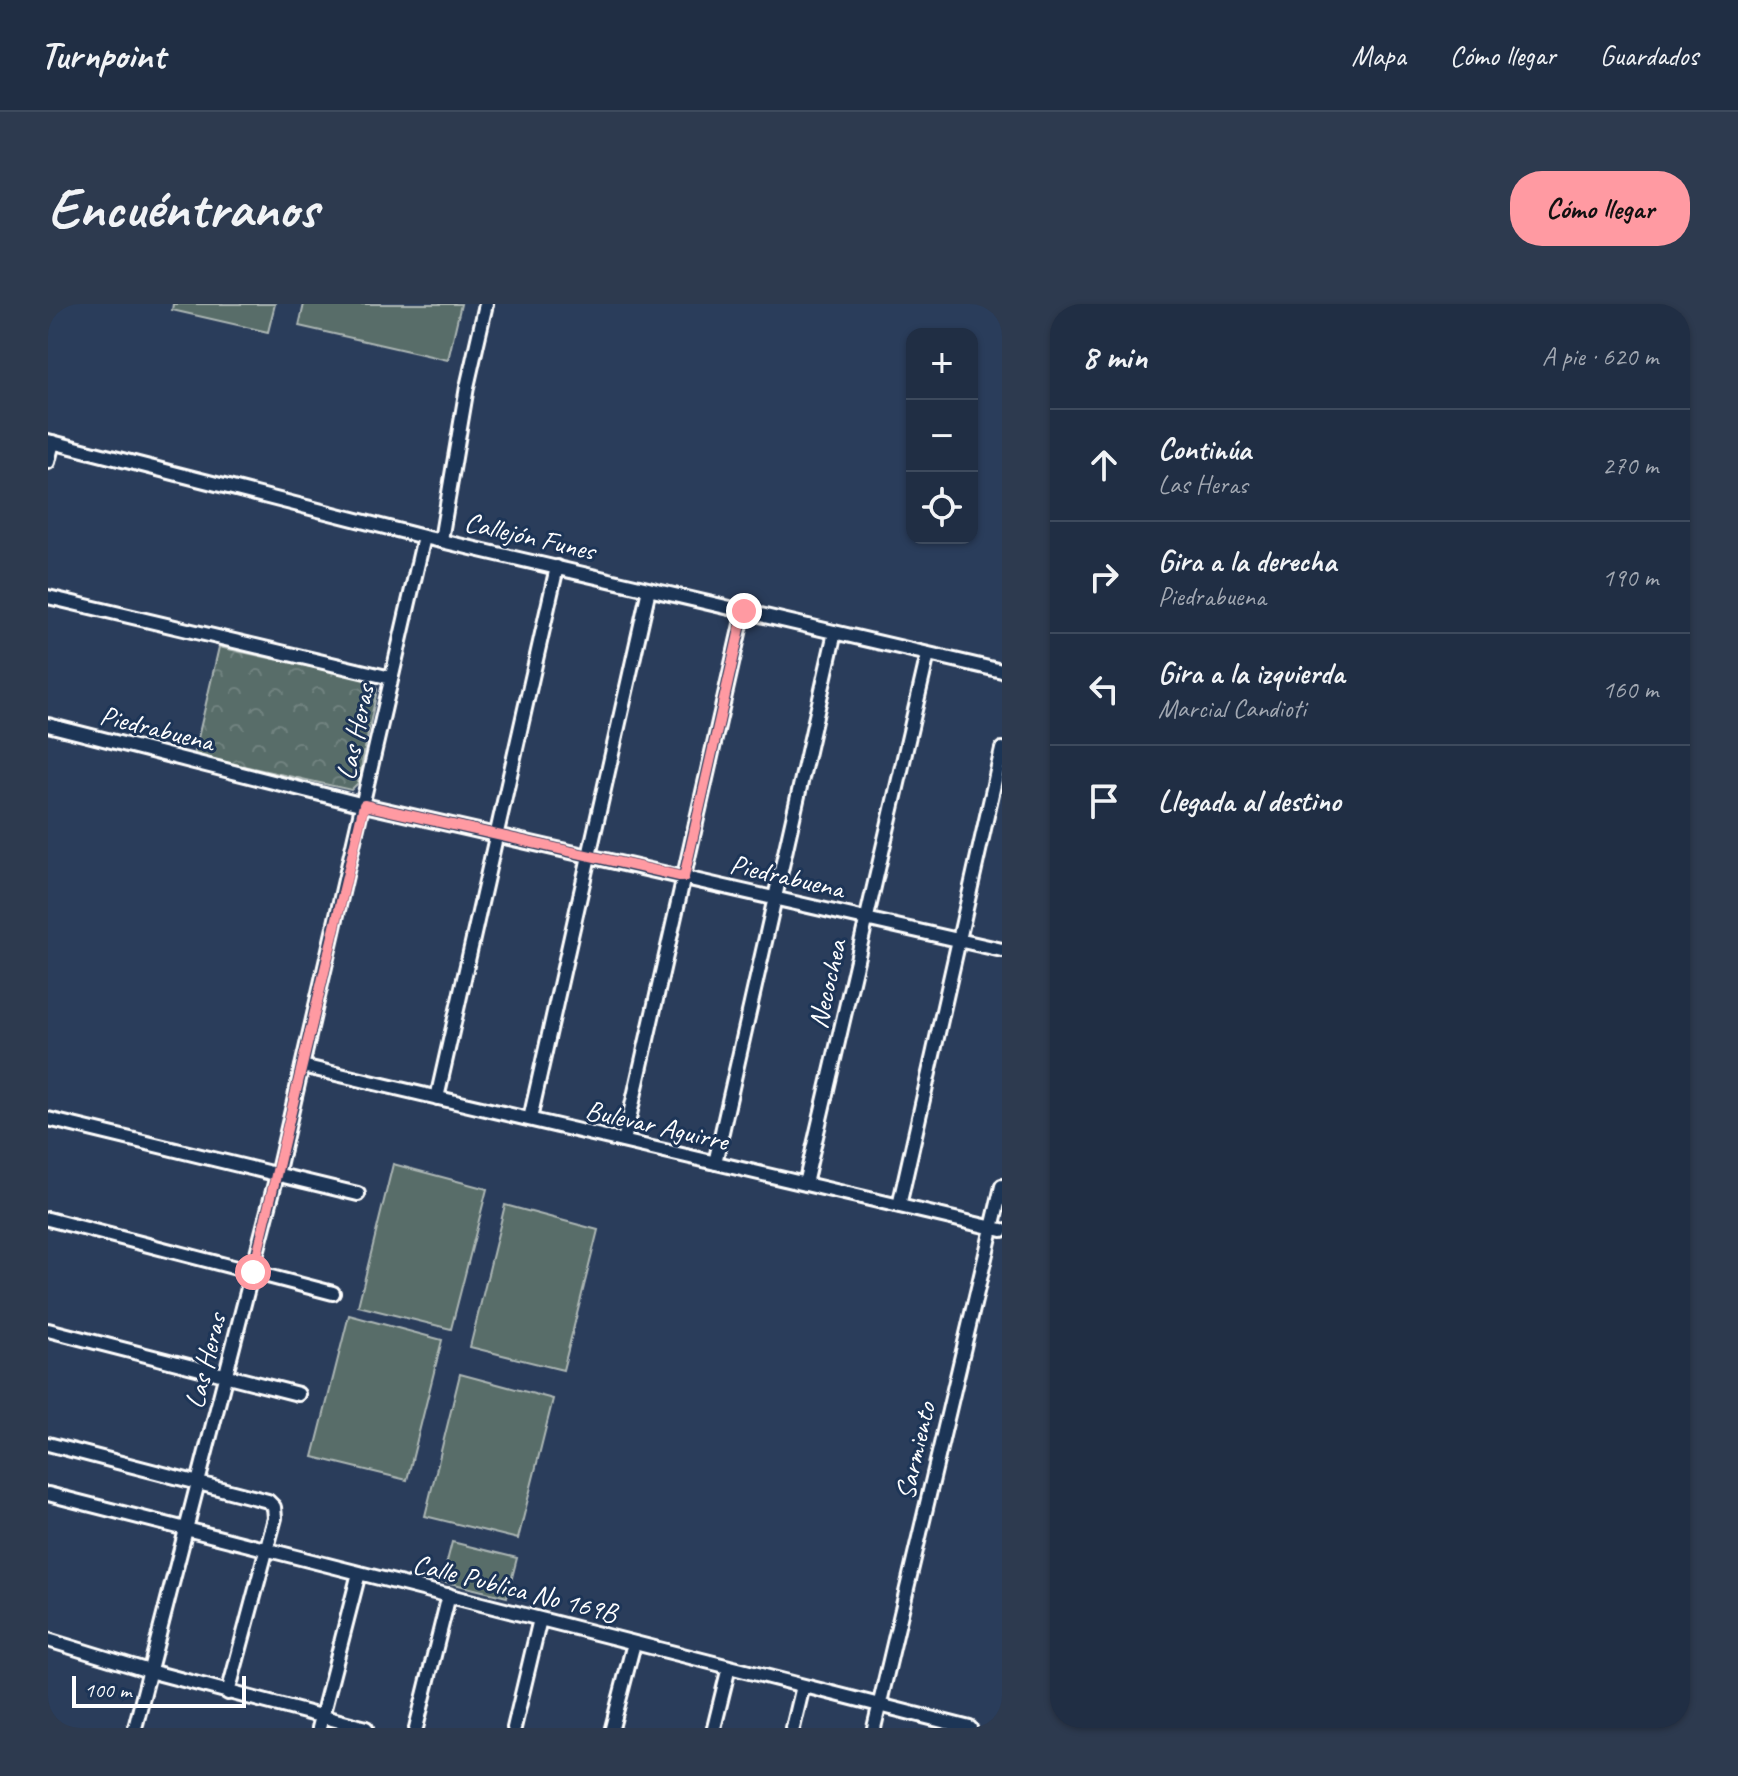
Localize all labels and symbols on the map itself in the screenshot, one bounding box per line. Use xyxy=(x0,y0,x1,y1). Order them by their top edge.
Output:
street label: Callejón Funes xyxy=(461,504,601,569)
route end xyxy=(726,593,762,629)
street label: Las Heras xyxy=(328,679,383,783)
street label: Piedrabuena xyxy=(97,697,220,760)
street label: Piedrabuena xyxy=(727,846,850,907)
street label: Necochea xyxy=(800,935,855,1032)
street label: Bulevar Aguirre xyxy=(582,1092,734,1159)
route start xyxy=(235,1254,271,1290)
street label: Las Heras xyxy=(176,1308,234,1412)
street label: Sarmiento xyxy=(887,1397,944,1503)
street label: Calle Publica No 169B xyxy=(409,1546,623,1631)
scale bar xyxy=(72,1672,246,1708)

